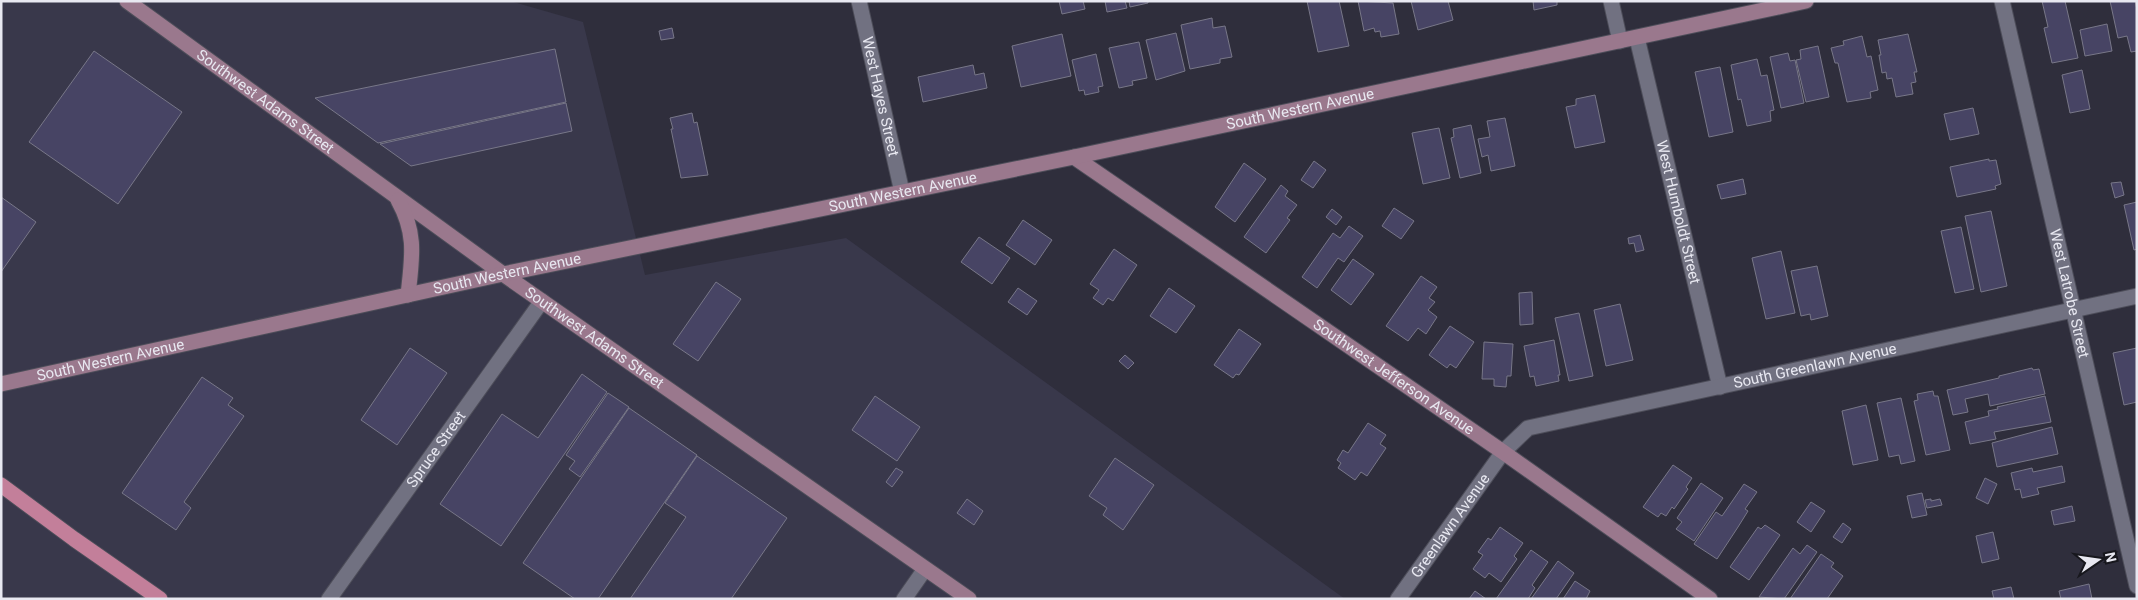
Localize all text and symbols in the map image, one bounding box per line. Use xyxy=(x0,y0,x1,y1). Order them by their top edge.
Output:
street label: West Hayes Street xyxy=(858,35,903,158)
street label: Southwest Adams Street xyxy=(193,46,338,157)
street label: South Western Avenue xyxy=(1225,84,1376,133)
street label: West Humboldt Street xyxy=(1653,139,1704,286)
street label: South Western Avenue xyxy=(827,168,978,216)
street label: West Latrobe Street xyxy=(2046,227,2093,360)
street label: South Western Avenue xyxy=(432,249,583,298)
street label: Southwest Adams Street xyxy=(521,283,667,392)
street label: Southwest Jefferson Avenue xyxy=(1310,315,1478,439)
street label: South Western Avenue xyxy=(35,335,186,385)
street label: South Greenlawn Avenue xyxy=(1732,339,1898,392)
street label: Spruce Street xyxy=(403,407,470,491)
street label: Greenlawn Avenue xyxy=(1407,470,1494,581)
north arrow xyxy=(2073,535,2123,585)
text: N xyxy=(2102,550,2120,564)

